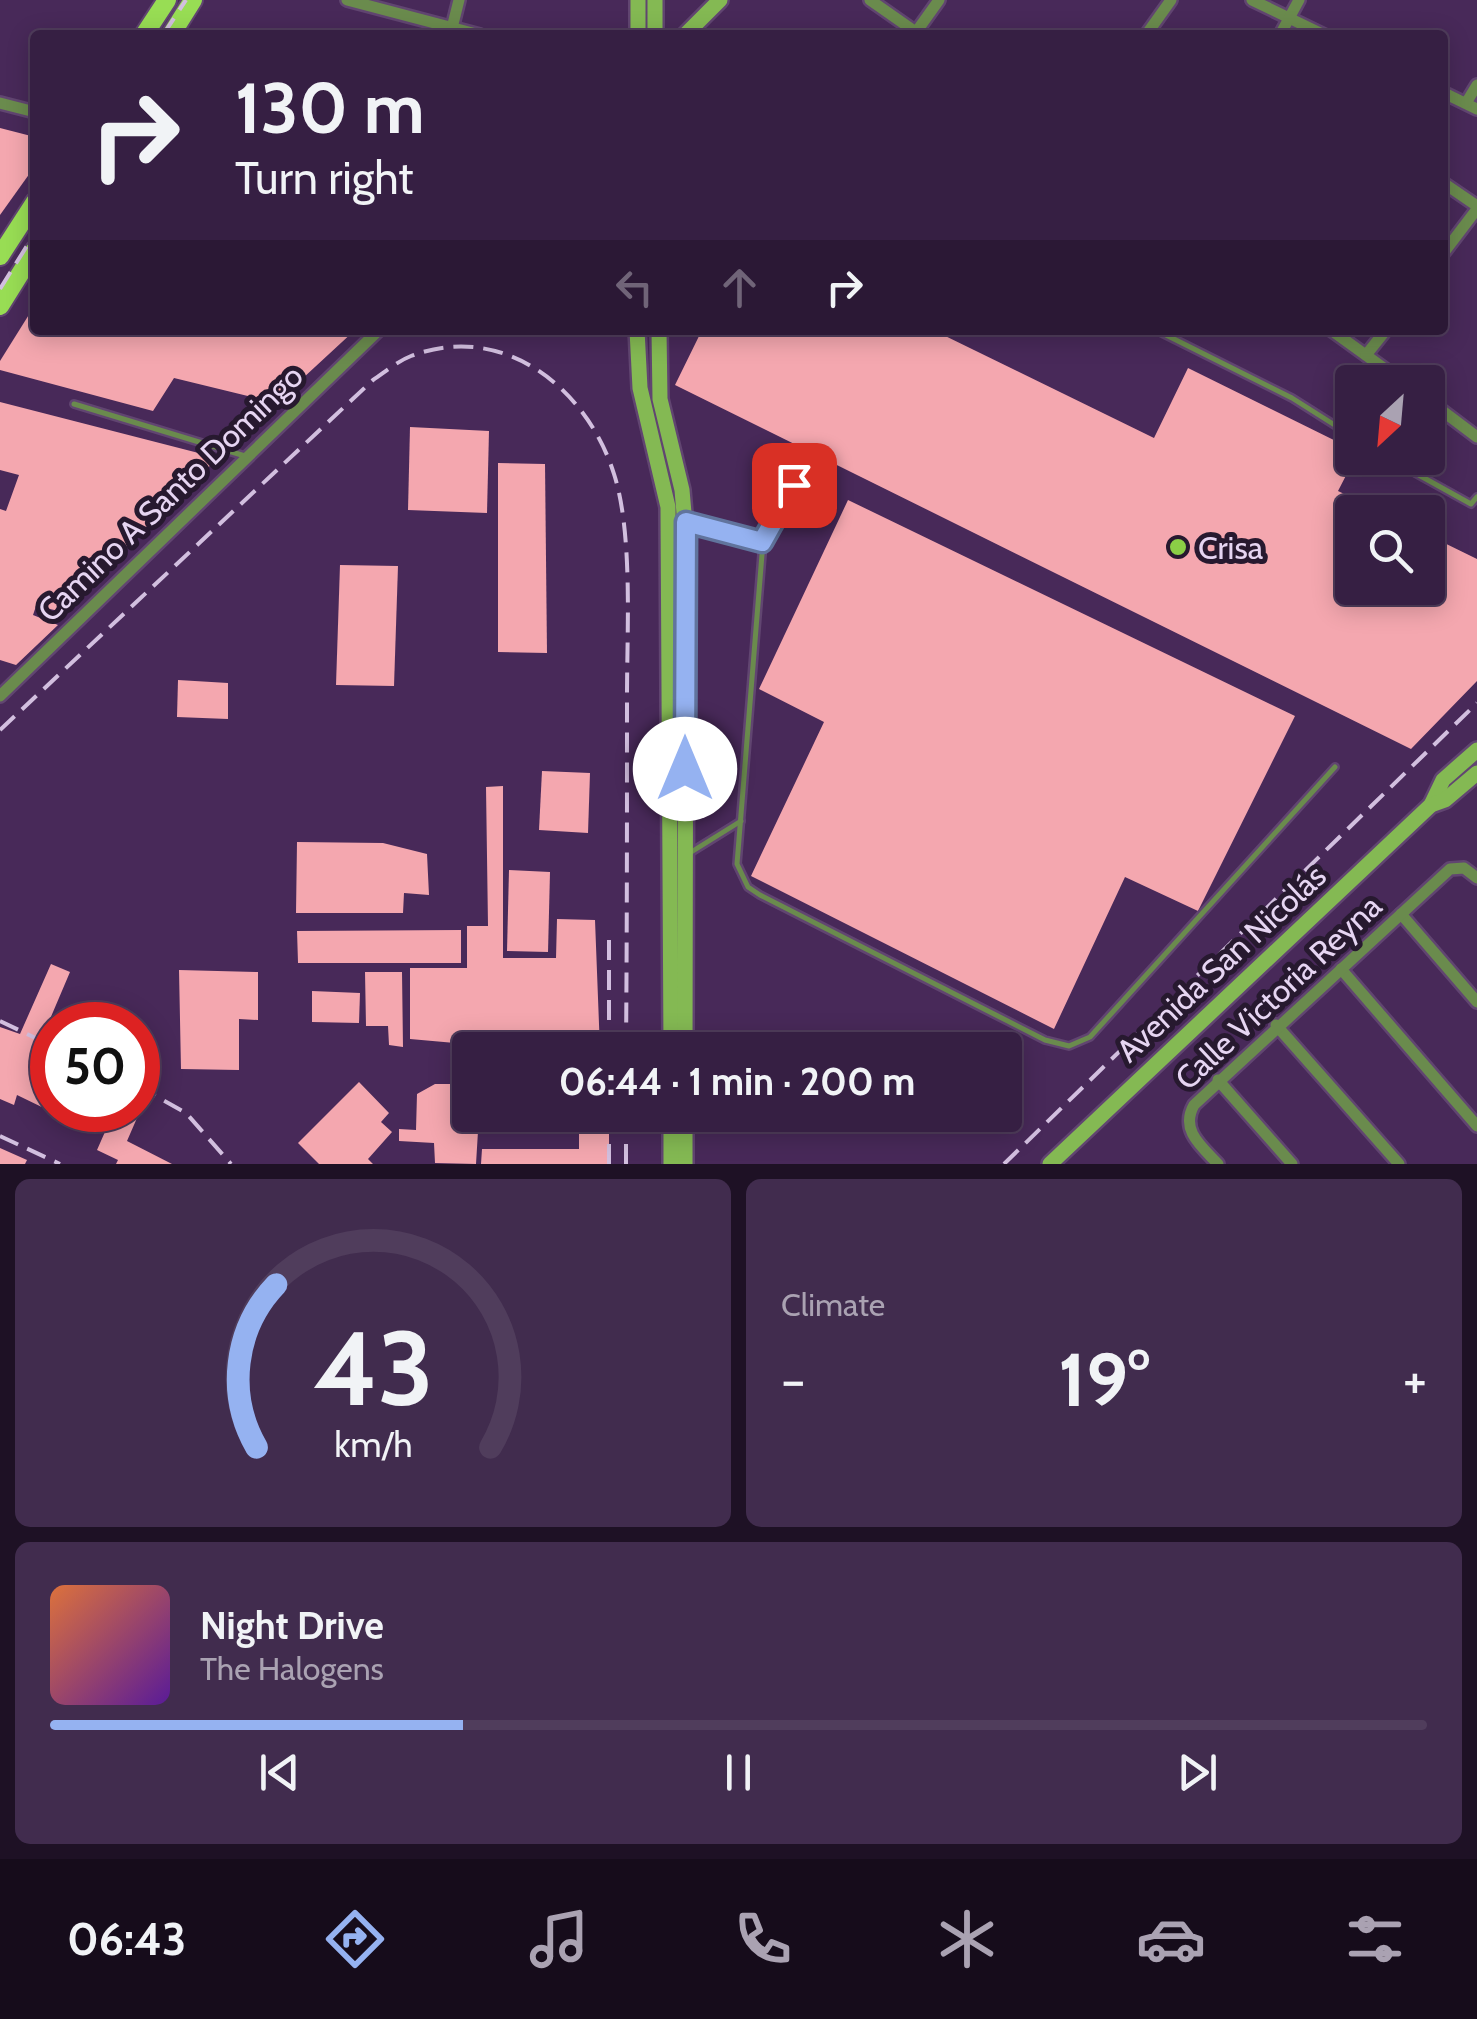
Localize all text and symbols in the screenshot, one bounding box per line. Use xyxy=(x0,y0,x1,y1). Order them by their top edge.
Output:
text: 130 m xyxy=(235,65,425,151)
icon: right xyxy=(70,70,200,200)
text: Turn right xyxy=(235,151,414,205)
icon: left xyxy=(607,260,662,315)
icon: ahead xyxy=(712,260,767,315)
icon: right xyxy=(817,260,872,315)
street label: Camino A Santo Domingo xyxy=(29,356,311,630)
north arrow xyxy=(1335,365,1445,475)
map controls xyxy=(1335,365,1445,605)
pin xyxy=(752,443,837,528)
icon: arrive xyxy=(767,458,822,513)
button: search xyxy=(1335,495,1445,605)
place label: Crisa xyxy=(1198,528,1264,567)
marker: Crisa xyxy=(1167,536,1189,558)
position arrow xyxy=(633,717,737,821)
street label: Avenida San Nicolás xyxy=(1108,856,1334,1070)
street label: Calle Victoria Reyna xyxy=(1167,886,1390,1098)
speed limit sign: 50 xyxy=(30,1002,160,1132)
text: 06:44 · 1 min · 200 m xyxy=(559,1058,915,1105)
text: Climate xyxy=(781,1285,885,1324)
text: 43 xyxy=(313,1305,433,1431)
text: 19° xyxy=(1058,1334,1150,1425)
text: − xyxy=(781,1346,805,1413)
text: + xyxy=(1403,1346,1427,1413)
text: km/h xyxy=(334,1423,412,1466)
text: Night Drive xyxy=(200,1602,384,1649)
text: The Halogens xyxy=(200,1649,384,1688)
icon: previous xyxy=(252,1745,307,1800)
icon: pause xyxy=(711,1745,766,1800)
icon: next xyxy=(1170,1745,1225,1800)
icon: directions xyxy=(320,1904,390,1974)
icon: music xyxy=(524,1904,594,1974)
icon: phone xyxy=(728,1904,798,1974)
icon: climate xyxy=(932,1904,1002,1974)
icon: car xyxy=(1136,1904,1206,1974)
icon: filters xyxy=(1340,1904,1410,1974)
text: 06:43 xyxy=(67,1912,186,1966)

